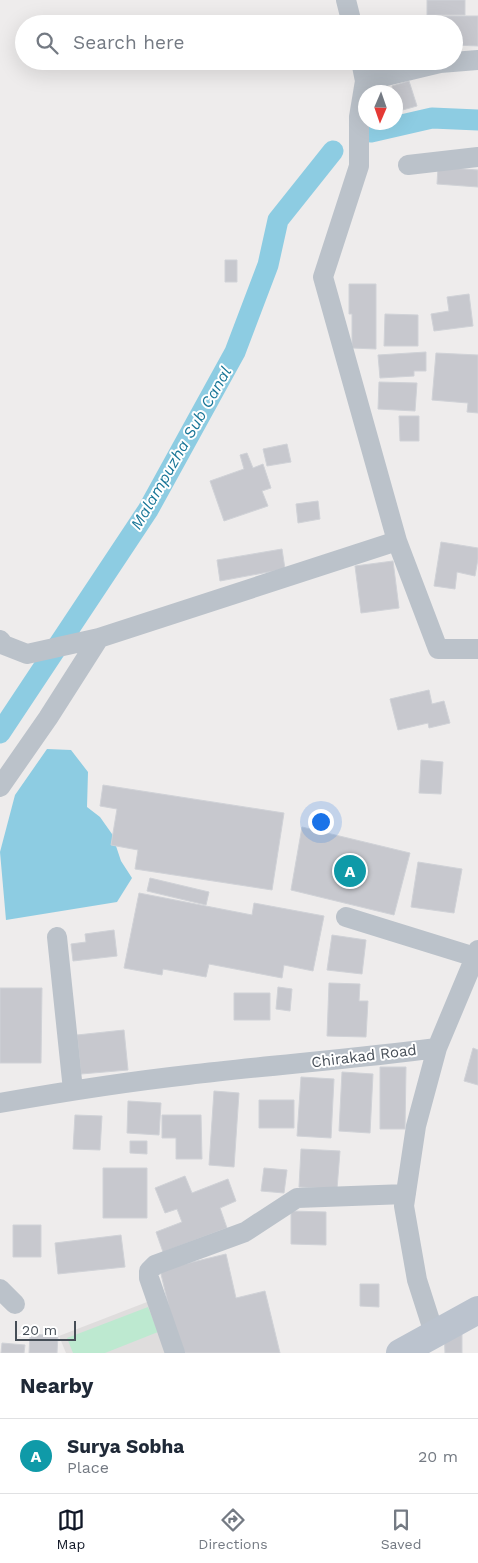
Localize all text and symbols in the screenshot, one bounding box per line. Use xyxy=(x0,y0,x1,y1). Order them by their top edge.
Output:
search box xyxy=(15,15,463,70)
icon: search xyxy=(33,29,61,57)
text: Search here xyxy=(73,31,184,54)
north arrow xyxy=(358,85,403,130)
water label: Malampuzha Sub Canal xyxy=(127,363,235,533)
your location xyxy=(308,809,334,835)
pin: A xyxy=(334,852,366,890)
street label: Chirakad Road xyxy=(310,1041,418,1071)
scale bar xyxy=(15,1318,76,1341)
text: 20 m xyxy=(22,1322,57,1338)
text: Nearby xyxy=(20,1373,93,1398)
text: Surya Sobha xyxy=(67,1435,184,1458)
text: A xyxy=(31,1447,41,1466)
text: 20 m xyxy=(418,1447,458,1466)
text: Place xyxy=(67,1458,109,1477)
tab: Map xyxy=(57,1506,85,1552)
tab: Directions xyxy=(198,1506,268,1552)
tab: Saved xyxy=(381,1506,421,1552)

